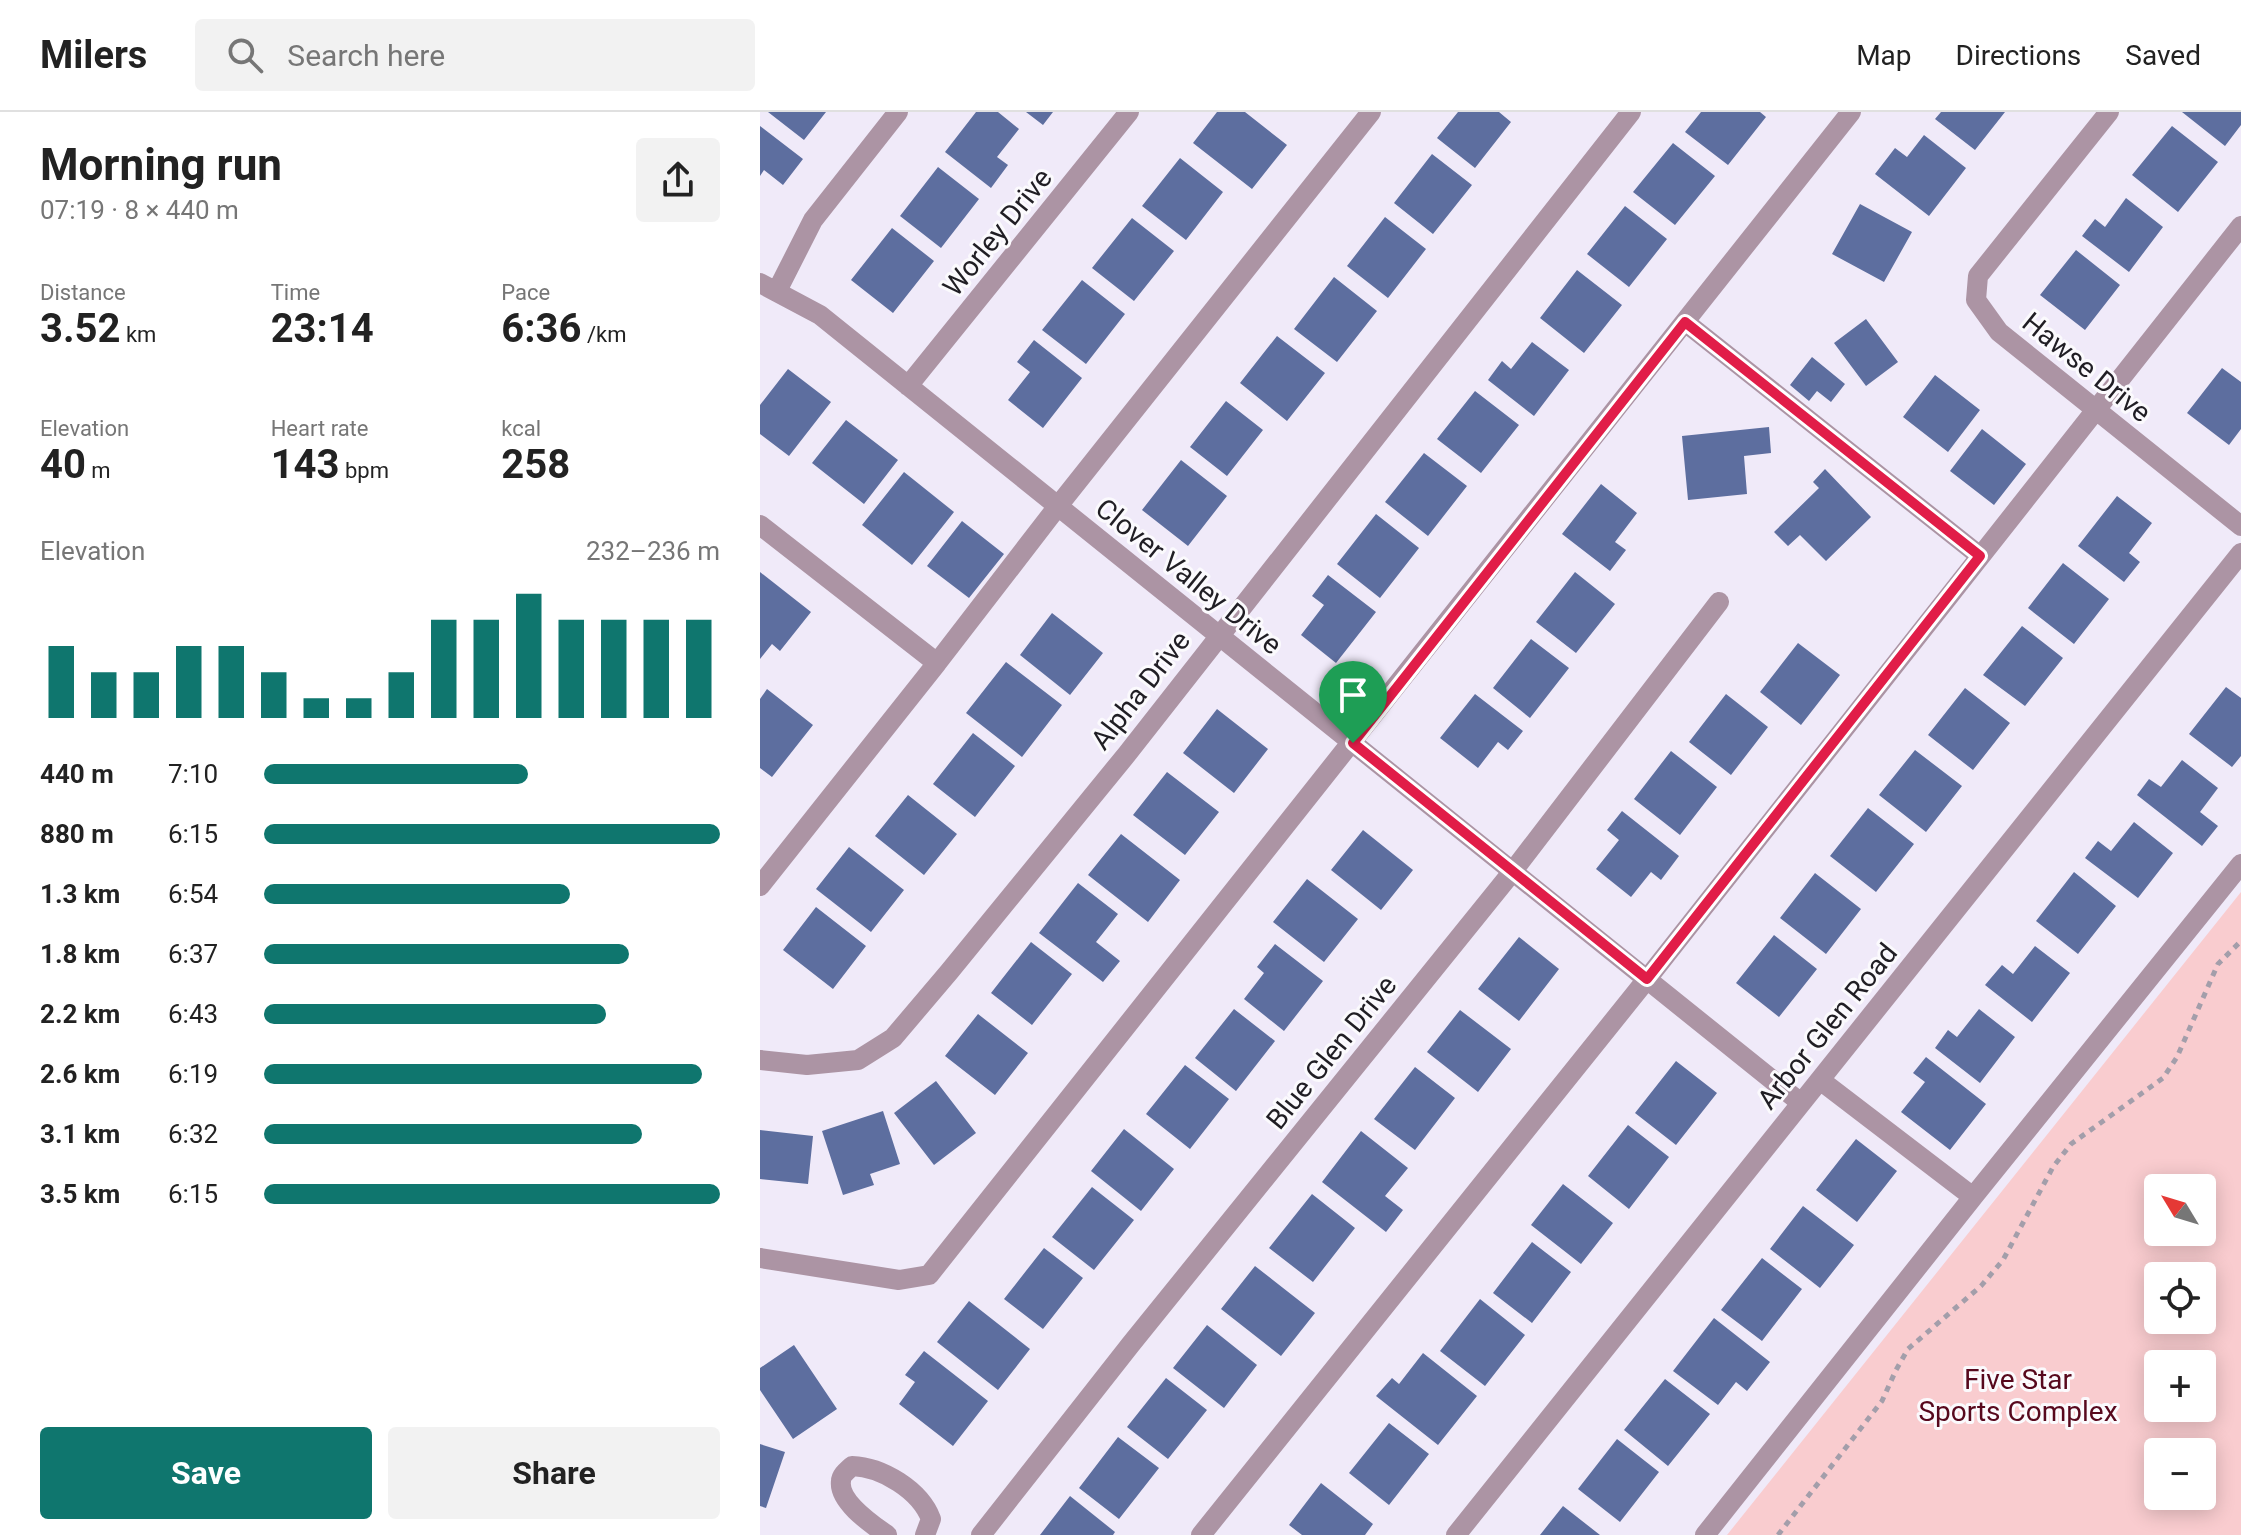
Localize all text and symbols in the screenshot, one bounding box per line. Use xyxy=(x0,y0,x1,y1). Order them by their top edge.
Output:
search box xyxy=(195,19,755,91)
text: Milers xyxy=(40,33,147,77)
icon: search xyxy=(223,33,267,77)
text: Search here xyxy=(287,38,445,73)
text: Map xyxy=(1856,39,1912,72)
text: Directions xyxy=(1956,39,2081,72)
text: Saved xyxy=(2125,39,2201,72)
button: share xyxy=(636,138,720,222)
text: Morning run xyxy=(40,139,282,191)
street label: Worley Drive xyxy=(936,162,1059,303)
text: 07:19 · 8 × 440 m xyxy=(40,195,239,225)
text: Distance xyxy=(40,280,126,305)
text: Time xyxy=(271,280,320,305)
text: Pace xyxy=(501,280,550,305)
text: 3.52 xyxy=(40,305,120,352)
text: 23:14 xyxy=(271,305,374,352)
text: 6:36 xyxy=(501,305,581,352)
street label: Hawse Drive xyxy=(2016,306,2157,429)
text: km xyxy=(120,322,156,347)
text: /km xyxy=(581,322,626,347)
text: Elevation xyxy=(40,416,129,441)
text: Heart rate xyxy=(271,416,369,441)
text: kcal xyxy=(501,416,541,441)
text: 40 xyxy=(40,441,86,488)
text: 143 xyxy=(271,441,340,488)
text: 258 xyxy=(501,441,570,488)
text: m xyxy=(86,458,111,483)
text: bpm xyxy=(340,458,389,483)
street label: Clover Valley Drive xyxy=(1089,491,1288,661)
text: Elevation xyxy=(40,536,145,566)
text: 232–236 m xyxy=(586,536,720,566)
street label: Alpha Drive xyxy=(1084,624,1197,756)
pin xyxy=(1319,661,1387,743)
icon: arrive xyxy=(1331,673,1375,717)
text: 440 m xyxy=(40,759,114,789)
text: 7:10 xyxy=(168,759,218,789)
text: 880 m xyxy=(40,819,114,849)
text: 6:15 xyxy=(168,819,218,849)
text: 1.3 km xyxy=(40,879,120,909)
text: 6:54 xyxy=(168,879,218,909)
street label: Arbor Glen Road xyxy=(1751,937,1904,1116)
text: 1.8 km xyxy=(40,939,120,969)
text: 6:37 xyxy=(168,939,218,969)
street label: Blue Glen Drive xyxy=(1260,969,1403,1136)
text: 2.2 km xyxy=(40,999,120,1029)
text: 6:43 xyxy=(168,999,218,1029)
text: 2.6 km xyxy=(40,1059,120,1089)
text: 6:19 xyxy=(168,1059,218,1089)
text: 3.1 km xyxy=(40,1119,120,1149)
text: 6:32 xyxy=(168,1119,218,1149)
north arrow xyxy=(2144,1174,2216,1246)
map controls xyxy=(2144,1174,2216,1510)
text: 3.5 km xyxy=(40,1179,120,1209)
text: 6:15 xyxy=(168,1179,218,1209)
button: locate xyxy=(2144,1262,2216,1334)
button: + xyxy=(2144,1350,2216,1422)
park label: Five Star Sports Complex xyxy=(1918,1363,2118,1428)
button: Save xyxy=(40,1427,372,1519)
button: Share xyxy=(388,1427,720,1519)
button: − xyxy=(2144,1438,2216,1510)

